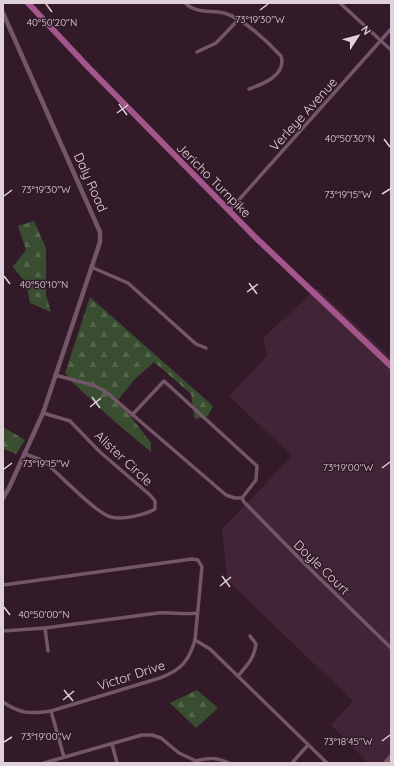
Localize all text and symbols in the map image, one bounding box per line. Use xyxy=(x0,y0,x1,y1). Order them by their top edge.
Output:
text: 73°19'30"W xyxy=(235,13,285,26)
text: 40°50'20"N xyxy=(27,16,77,29)
north arrow xyxy=(338,16,378,56)
text: N xyxy=(358,23,374,38)
street label: Verleye Avenue xyxy=(266,74,340,154)
text: 40°50'30"N xyxy=(325,132,375,145)
street label: Jericho Turnpike xyxy=(173,139,255,221)
street label: Daly Road xyxy=(71,150,111,214)
text: 73°19'30"W xyxy=(21,183,71,196)
text: 73°19'15"W xyxy=(324,188,372,201)
text: 40°50'10"N xyxy=(20,278,68,291)
street label: Alister Circle xyxy=(92,427,156,489)
text: 73°19'15"W xyxy=(22,457,70,470)
text: 73°19'00"W xyxy=(323,461,373,474)
street label: Doyle Court xyxy=(291,536,353,598)
text: 40°50'00"N xyxy=(19,608,69,621)
street label: Victor Drive xyxy=(95,657,167,693)
text: 73°19'00"W xyxy=(21,730,71,743)
text: 73°18'45"W xyxy=(323,735,373,748)

